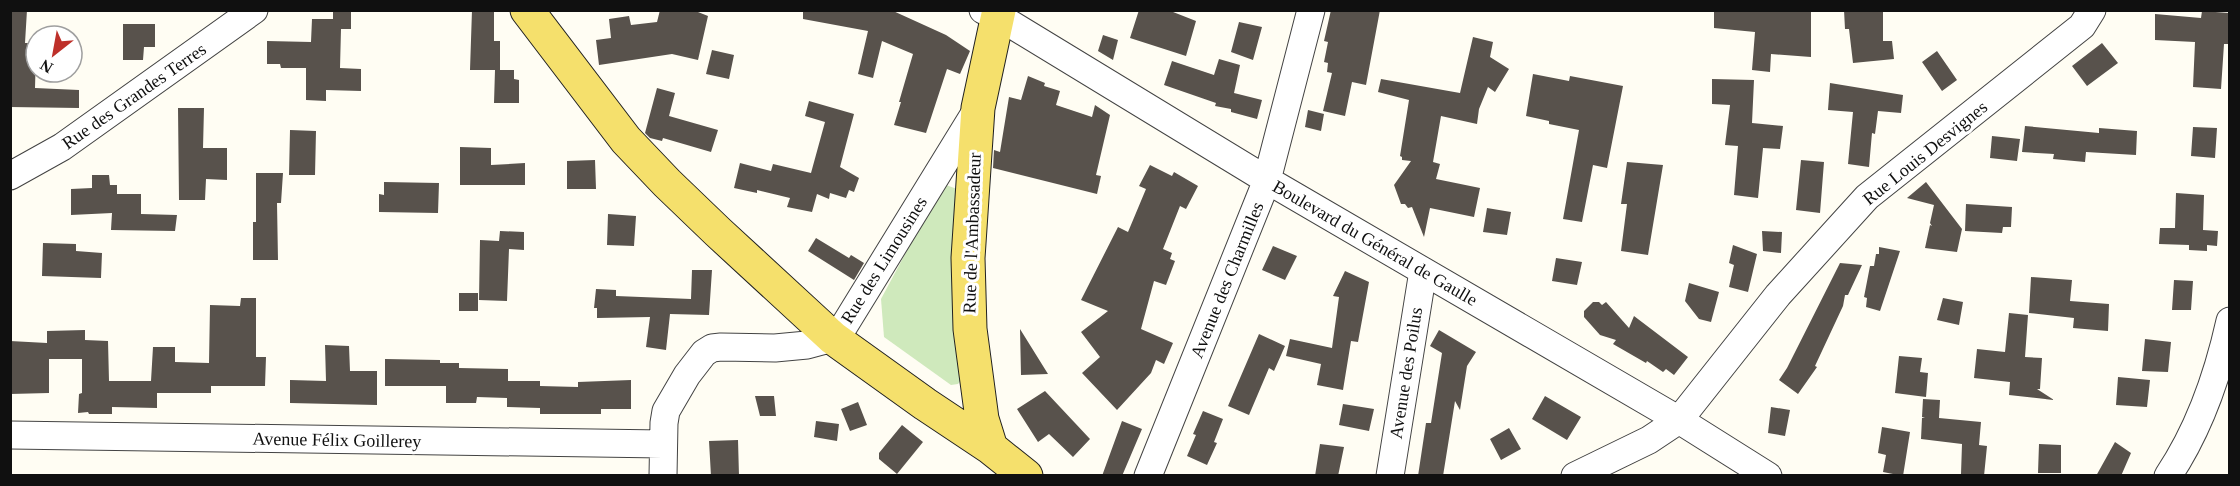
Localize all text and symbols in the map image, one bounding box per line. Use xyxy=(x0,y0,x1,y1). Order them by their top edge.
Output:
north arrow xyxy=(24,24,84,84)
street label: Rue des Grandes Terres xyxy=(58,39,210,153)
text: N xyxy=(37,56,56,77)
street label: Rue Louis Desvignes xyxy=(1859,97,1991,209)
street label: Rue de l'Ambassadeur xyxy=(959,152,985,314)
street label: Boulevard du Général de Gaulle xyxy=(1269,176,1481,310)
street label: Rue des Limousines xyxy=(837,193,931,327)
street label: Avenue des Charmilles xyxy=(1187,199,1267,361)
street label: Avenue des Poilus xyxy=(1386,306,1426,440)
street label: Avenue Félix Goillerey xyxy=(253,429,421,451)

